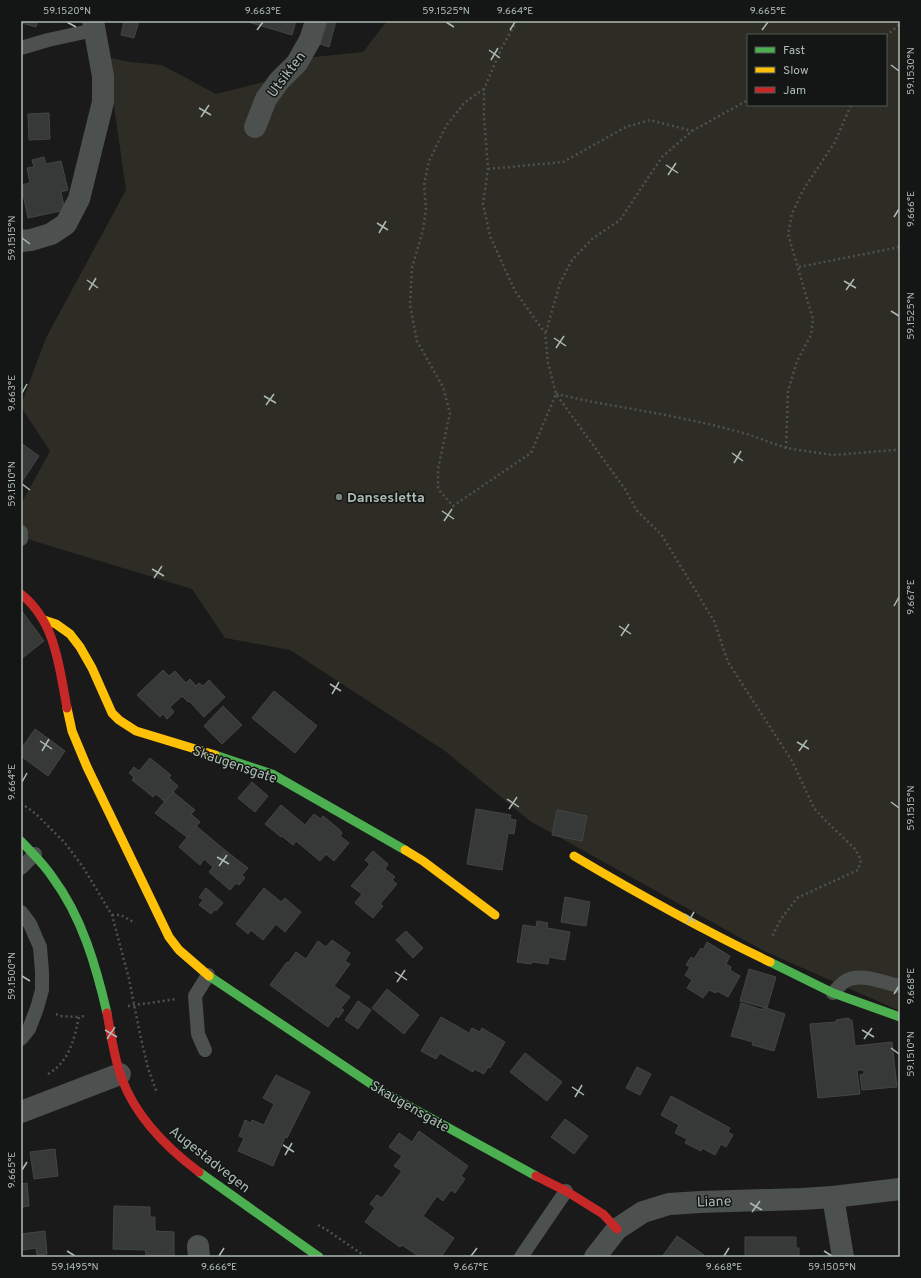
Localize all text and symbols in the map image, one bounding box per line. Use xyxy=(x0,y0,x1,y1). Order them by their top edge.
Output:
text: 59.1520°N xyxy=(43,5,91,18)
text: 9.663°E xyxy=(245,5,281,18)
text: 59.1525°N xyxy=(422,5,470,18)
text: 9.664°E xyxy=(497,5,533,18)
text: 9.665°E xyxy=(750,5,786,18)
legend xyxy=(747,34,887,106)
text: Fast xyxy=(783,43,805,59)
text: 59.1530°N xyxy=(905,47,918,95)
street label: Utsikten xyxy=(264,49,310,101)
text: Slow xyxy=(783,63,809,79)
text: Jam xyxy=(783,83,806,99)
text: 9.666°E xyxy=(905,191,918,227)
text: 59.1515°N xyxy=(6,215,19,261)
text: 59.1525°N xyxy=(905,292,918,340)
text: 9.663°E xyxy=(6,375,19,411)
text: 59.1510°N xyxy=(6,461,19,507)
place label: Dansesletta xyxy=(347,490,425,507)
marker: Dansesletta xyxy=(334,492,344,502)
text: 9.667°E xyxy=(905,579,918,615)
street label: Skaugensgate xyxy=(190,743,279,788)
text: 9.664°E xyxy=(6,764,19,800)
text: 59.1515°N xyxy=(905,785,918,831)
text: 59.1500°N xyxy=(6,952,19,1000)
text: 9.668°E xyxy=(905,968,918,1004)
text: 59.1510°N xyxy=(905,1031,918,1077)
street label: Skaugensgate xyxy=(367,1078,452,1137)
street label: Augestadvegen xyxy=(165,1123,253,1197)
text: 9.665°E xyxy=(6,1152,19,1188)
street label: Liane xyxy=(696,1193,732,1212)
text: 59.1495°N xyxy=(51,1261,99,1274)
text: 9.666°E xyxy=(201,1261,237,1274)
text: 9.667°E xyxy=(453,1261,489,1274)
text: 9.668°E xyxy=(706,1261,742,1274)
text: 59.1505°N xyxy=(808,1261,856,1274)

